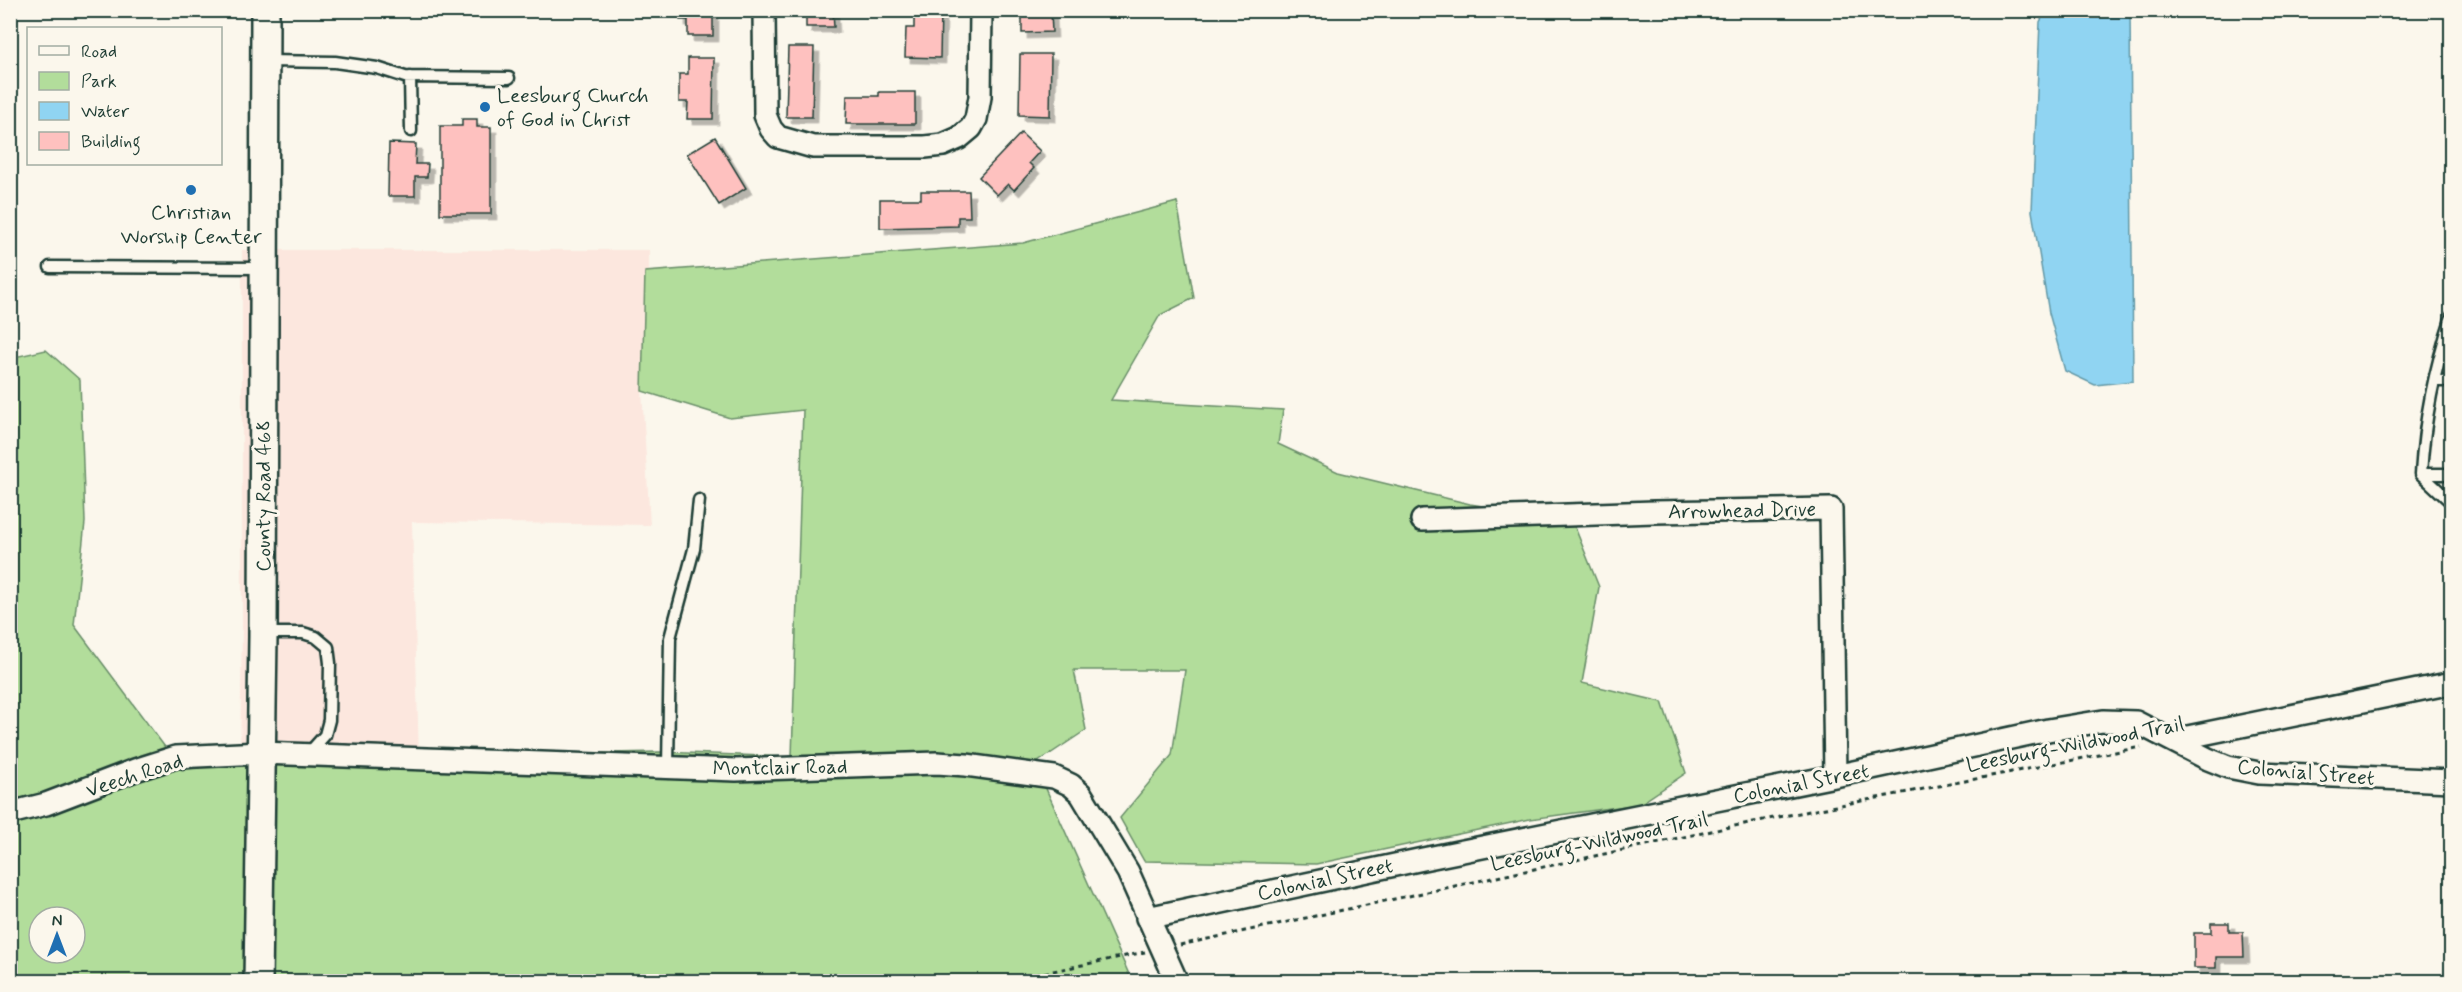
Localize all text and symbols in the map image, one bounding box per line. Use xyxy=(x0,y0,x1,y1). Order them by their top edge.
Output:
legend xyxy=(27,27,222,165)
text: Road xyxy=(81,40,117,64)
text: Park xyxy=(81,70,117,94)
place label: Leesburg Church of God in Christ xyxy=(497,82,649,134)
text: Water xyxy=(81,100,130,124)
marker: Leesburg Church of God in Christ xyxy=(478,100,492,114)
text: Building xyxy=(81,130,141,156)
marker: Christian Worship Center xyxy=(184,183,198,197)
place label: Christian Worship Center xyxy=(120,199,262,251)
street label: County Road 468 xyxy=(250,420,278,572)
street label: Arrowhead Drive xyxy=(1668,496,1816,526)
street label: Leesburg-Wildwood Trail xyxy=(1964,710,2187,782)
street label: Veech Road xyxy=(82,747,186,805)
street label: Montclair Road xyxy=(712,753,848,783)
street label: Colonial Street xyxy=(2236,753,2376,793)
street label: Colonial Street xyxy=(1731,757,1872,811)
street label: Leesburg-Wildwood Trail xyxy=(1488,805,1711,881)
street label: Colonial Street xyxy=(1255,852,1396,908)
north arrow xyxy=(27,905,87,965)
text: N xyxy=(52,911,62,932)

